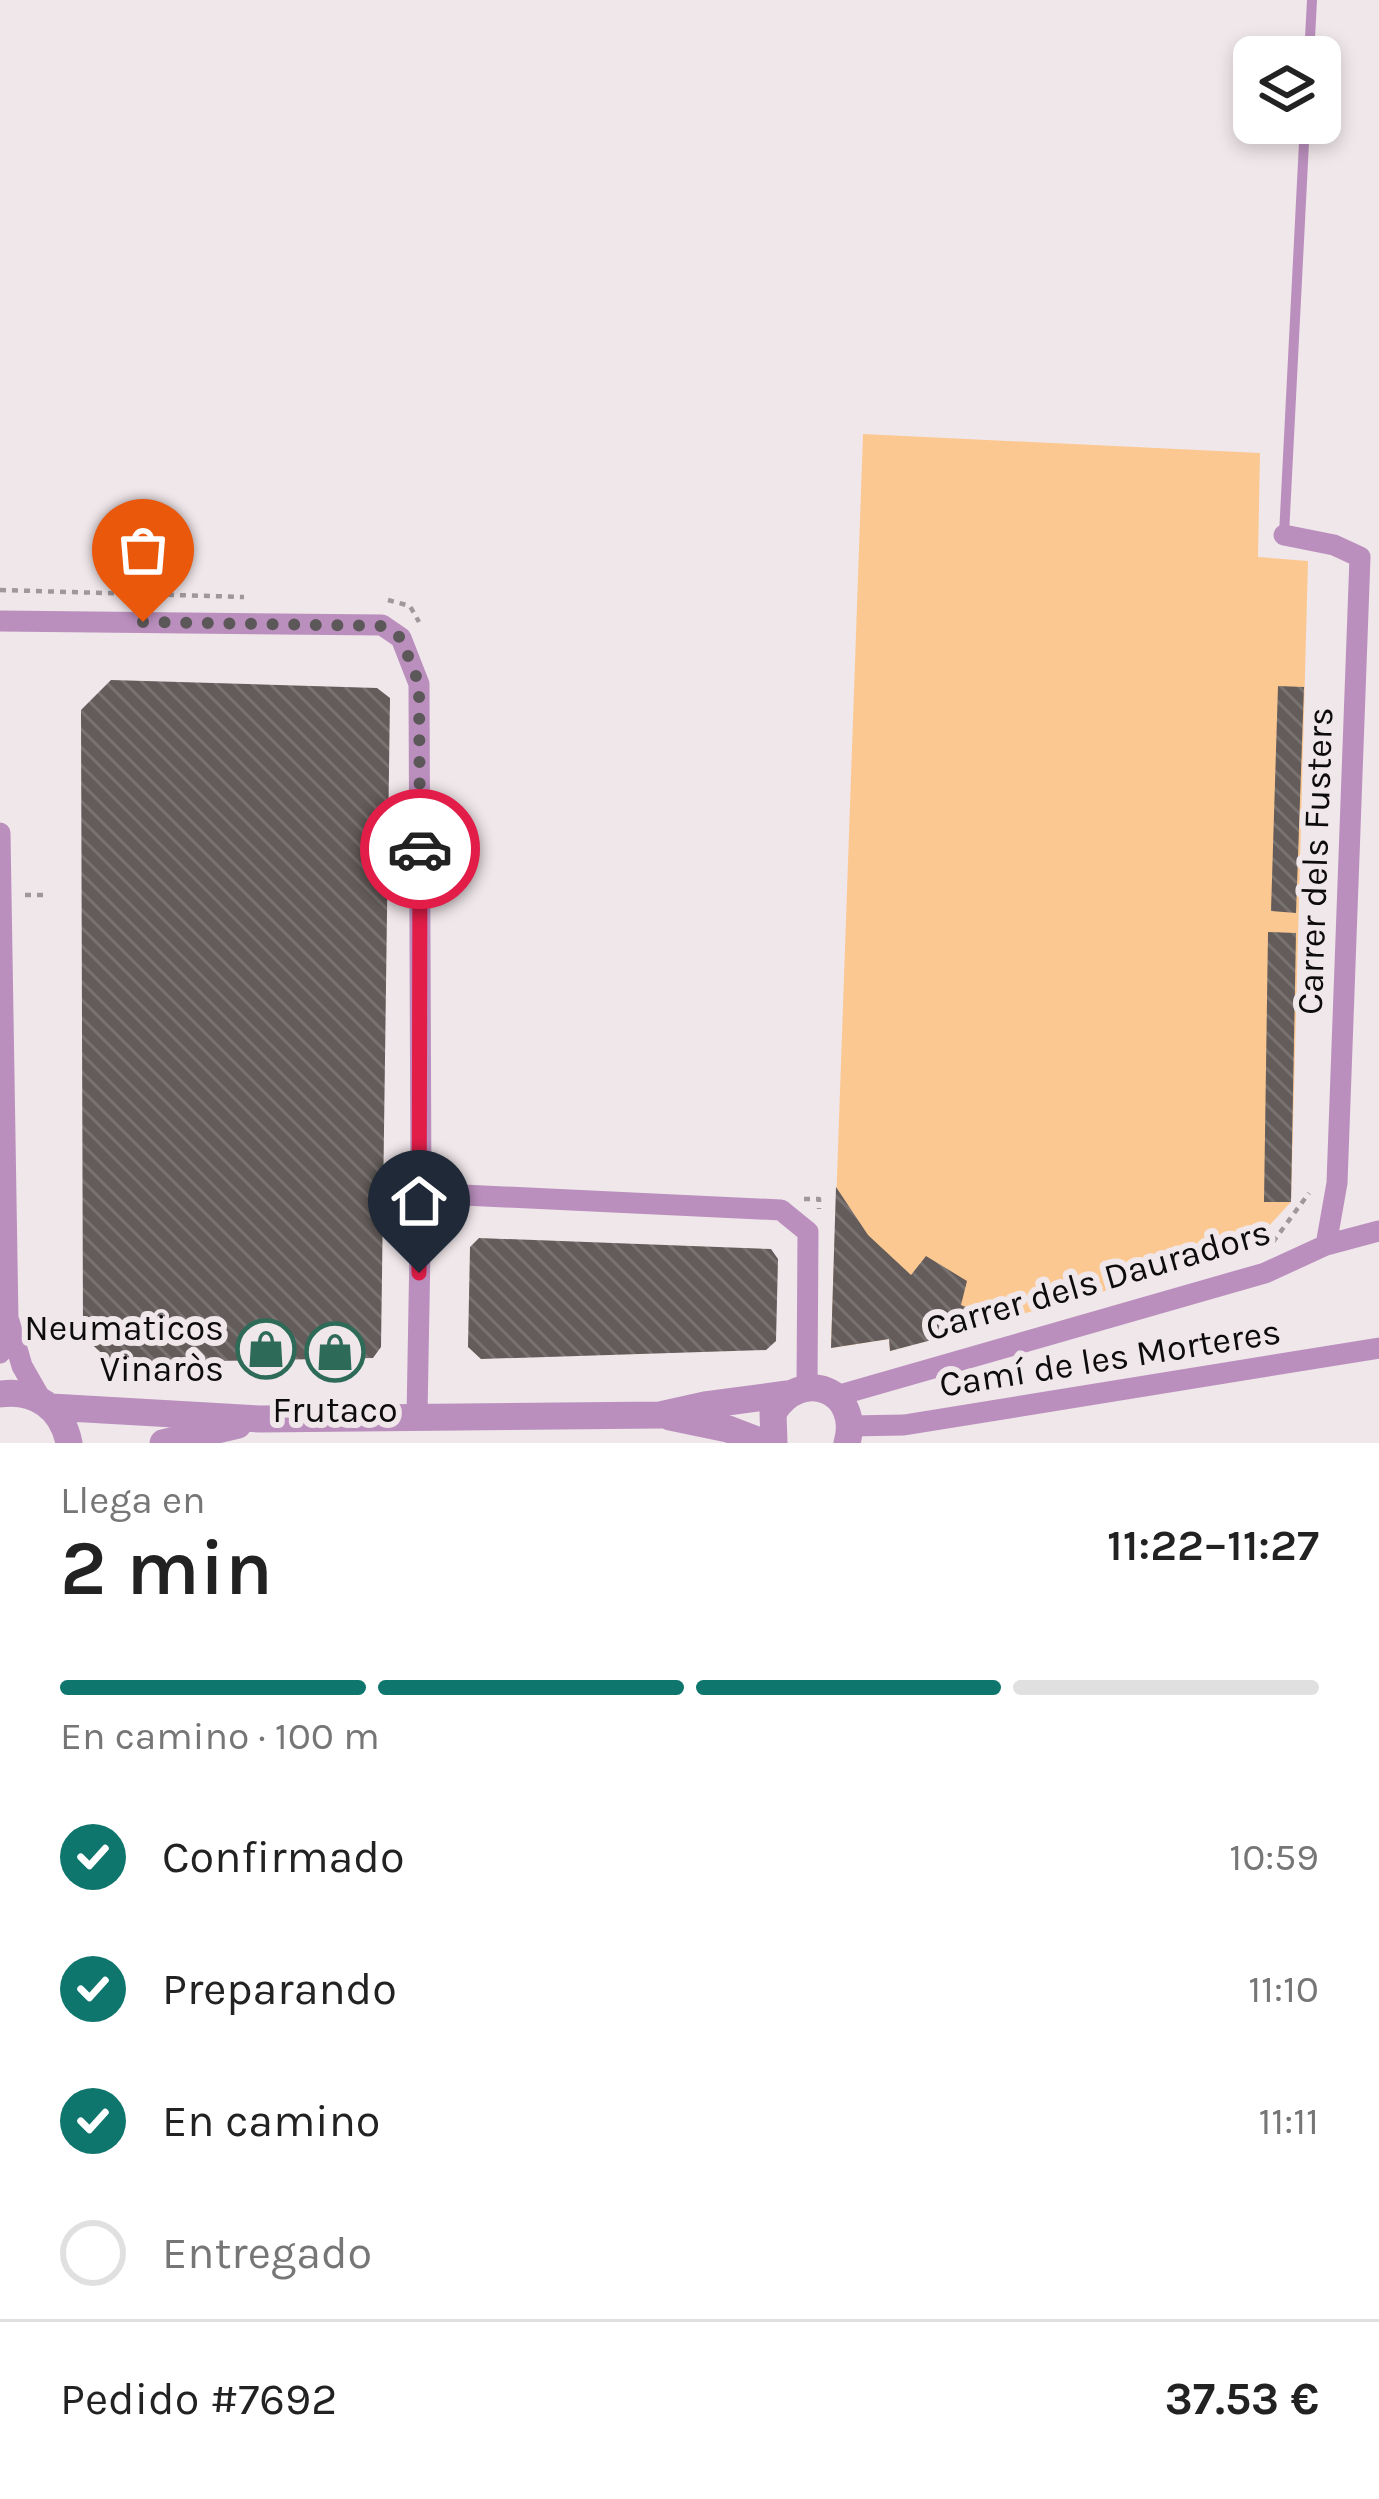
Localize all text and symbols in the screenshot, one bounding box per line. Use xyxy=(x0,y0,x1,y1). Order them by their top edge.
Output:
map controls xyxy=(1233,36,1341,144)
button: layers xyxy=(1233,36,1341,144)
pin xyxy=(92,499,194,622)
icon: bag xyxy=(110,517,176,583)
street label: Carrer dels Fusters xyxy=(1289,706,1341,1016)
courier xyxy=(360,789,480,909)
icon: car xyxy=(387,816,453,882)
pin xyxy=(368,1150,470,1273)
icon: home xyxy=(386,1168,452,1234)
street label: Carrer dels Dauradors xyxy=(921,1211,1275,1349)
place label: Neumaticos Vinaròs xyxy=(24,1307,224,1390)
street label: Camí de les Morteres xyxy=(936,1310,1284,1406)
shop icon: Neumaticos Vinaròs xyxy=(235,1318,297,1380)
shop icon: Frutaco xyxy=(304,1321,366,1383)
place label: Frutaco xyxy=(272,1389,398,1431)
text: Llega en xyxy=(60,1477,206,1523)
text: 11:22–11:27 xyxy=(1107,1519,1319,1571)
text: 2 min xyxy=(60,1522,273,1614)
text: En camino · 100 m xyxy=(60,1713,380,1759)
icon: check xyxy=(60,1824,126,1890)
text: Confirmado xyxy=(162,1831,405,1883)
text: 10:59 xyxy=(1229,1834,1319,1880)
icon: check xyxy=(60,1956,126,2022)
text: Preparando xyxy=(162,1963,397,2015)
text: 11:10 xyxy=(1248,1966,1319,2012)
icon: check xyxy=(60,2088,126,2154)
text: En camino xyxy=(162,2095,380,2147)
text: 11:11 xyxy=(1258,2098,1319,2144)
text: Entregado xyxy=(162,2227,372,2279)
text: Pedido #7692 xyxy=(60,2373,337,2425)
text: 37.53 € xyxy=(1165,2373,1319,2425)

